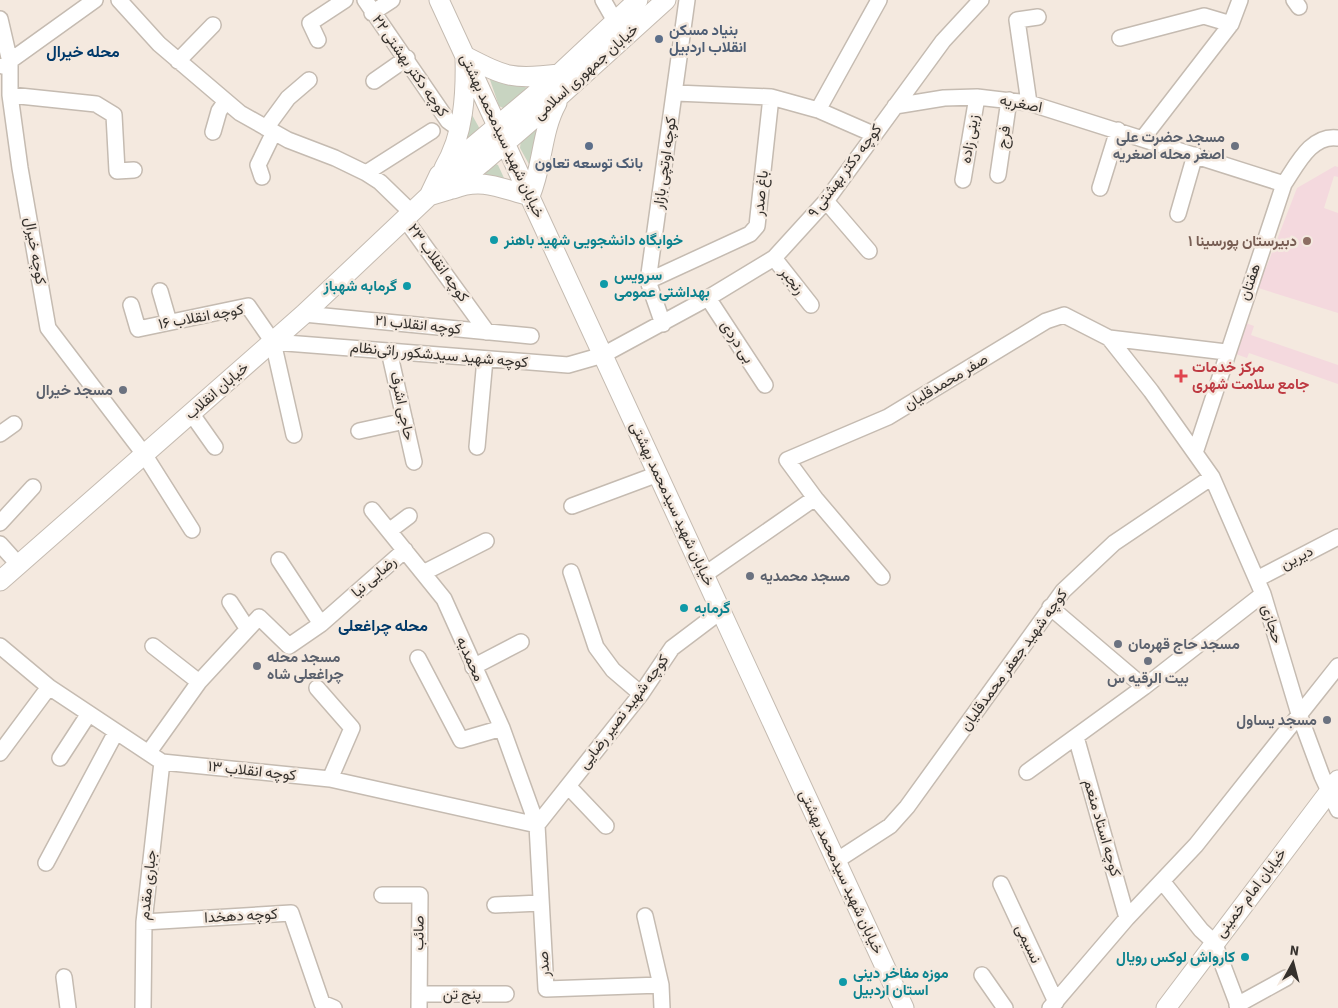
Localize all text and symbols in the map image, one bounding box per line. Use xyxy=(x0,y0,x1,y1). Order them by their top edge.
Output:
street label: کوچه دکتر بهشتی ۲۲ xyxy=(367,11,453,122)
street label: خیابان جمهوری اسلامی xyxy=(529,19,643,125)
place label: بنیاد مسکن انقلاب اردبیل xyxy=(669,20,747,58)
marker: بنیاد مسکن انقلاب اردبیل xyxy=(653,33,665,45)
district label: محله خیرال xyxy=(46,41,120,63)
street label: خیابان شهید سیدمحمد بهشتی xyxy=(455,50,549,222)
street label: اصغریه xyxy=(998,90,1044,118)
street label: زینی زاده xyxy=(955,113,985,165)
street label: کوچه اوتچی بازار xyxy=(648,115,682,211)
street label: کوچه دکتر بهشتی ۹ xyxy=(803,120,887,222)
street label: فرج xyxy=(992,124,1016,150)
place label: مسجد حضرت علی اصغر محله اصغریه xyxy=(1113,127,1225,165)
marker: بانک توسعه تعاون xyxy=(583,140,595,152)
marker: مسجد حضرت علی اصغر محله اصغریه xyxy=(1229,140,1241,152)
place label: بانک توسعه تعاون xyxy=(535,153,643,174)
street label: باغ صدر xyxy=(748,169,774,218)
street label: کوچه خیرال xyxy=(19,216,51,287)
street label: کوچه انقلاب ۲۳ xyxy=(402,219,474,307)
place label: خوابگاه دانشجویی شهید باهنر xyxy=(503,230,683,251)
place label: دبیرستان پورسینا ۱ xyxy=(1188,231,1297,252)
marker: خوابگاه دانشجویی شهید باهنر xyxy=(488,234,500,246)
marker: دبیرستان پورسینا ۱ xyxy=(1301,235,1313,247)
street label: هفتان xyxy=(1234,261,1266,303)
street label: رنجبر xyxy=(774,262,809,299)
place label: سرویس بهداشتی عمومی xyxy=(614,265,710,303)
place label: گرمابه شهباز xyxy=(322,276,397,297)
marker: سرویس بهداشتی عمومی xyxy=(598,278,610,290)
marker: گرمابه شهباز xyxy=(401,280,413,292)
street label: کوچه انقلاب ۱۶ xyxy=(157,299,246,335)
street label: کوچه انقلاب ۲۱ xyxy=(374,310,463,340)
street label: بی دردی xyxy=(715,316,759,368)
street label: کوچه شهید سیدشکور راثی‌نظام xyxy=(349,337,529,373)
street label: صفر محمدقلیان xyxy=(900,349,992,415)
street label: خیابان انقلاب xyxy=(181,357,253,425)
place label: مرکز خدمات جامع سلامت شهری xyxy=(1192,357,1309,395)
marker: مرکز خدمات جامع سلامت شهری xyxy=(1174,369,1188,383)
street label: حاجی اشرف xyxy=(384,370,420,442)
place label: مسجد خیرال xyxy=(36,380,113,401)
marker: مسجد خیرال xyxy=(117,384,129,396)
street label: خیابان شهید سیدمحمد بهشتی xyxy=(625,418,719,590)
street label: دیرین xyxy=(1277,541,1317,575)
street label: رضایی نیا xyxy=(347,552,401,602)
place label: مسجد محمدیه xyxy=(760,566,850,587)
marker: مسجد محمدیه xyxy=(744,570,756,582)
street label: کوچه شهید جعفر محمدقلیان xyxy=(955,585,1073,735)
place label: گرمابه xyxy=(694,598,731,619)
marker: گرمابه xyxy=(678,602,690,614)
street label: حجازی xyxy=(1256,602,1288,646)
district label: محله چراغعلی xyxy=(338,615,428,637)
street label: محمدیه xyxy=(451,633,489,685)
place label: مسجد حاج قهرمان xyxy=(1128,634,1240,655)
marker: مسجد حاج قهرمان xyxy=(1112,638,1124,650)
place label: مسجد محله چراغعلی شاه xyxy=(267,647,344,685)
street label: کوچه شهید نصیر رضایی xyxy=(574,650,674,774)
marker: بیت الرقیه س xyxy=(1142,655,1154,667)
marker: مسجد محله چراغعلی شاه xyxy=(251,660,263,672)
place label: بیت الرقیه س xyxy=(1107,668,1189,689)
place label: مسجد یساول xyxy=(1236,710,1317,731)
marker: مسجد یساول xyxy=(1321,714,1333,726)
street label: کوچه انقلاب ۱۳ xyxy=(207,756,298,786)
street label: کوچه استاد منعم xyxy=(1078,777,1126,879)
street label: خیابان شهید سیدمحمد بهشتی xyxy=(794,786,888,958)
street label: خیابان امام خمینی xyxy=(1210,844,1292,942)
street label: جباری مقدم xyxy=(134,849,162,921)
street label: کوچه دهخدا xyxy=(204,904,279,928)
street label: صائب xyxy=(408,915,430,951)
street label: نسیمی xyxy=(1010,921,1046,967)
north arrow xyxy=(1268,938,1318,988)
text: N xyxy=(1289,941,1300,962)
place label: کارواش لوکس رویال xyxy=(1116,947,1235,968)
street label: صدر xyxy=(533,951,555,978)
marker: کارواش لوکس رویال xyxy=(1239,951,1251,963)
place label: موزه مفاخر دینی استان اردبیل xyxy=(853,963,949,1001)
marker: موزه مفاخر دینی استان اردبیل xyxy=(837,976,849,988)
street label: پنج تن xyxy=(443,984,481,1005)

